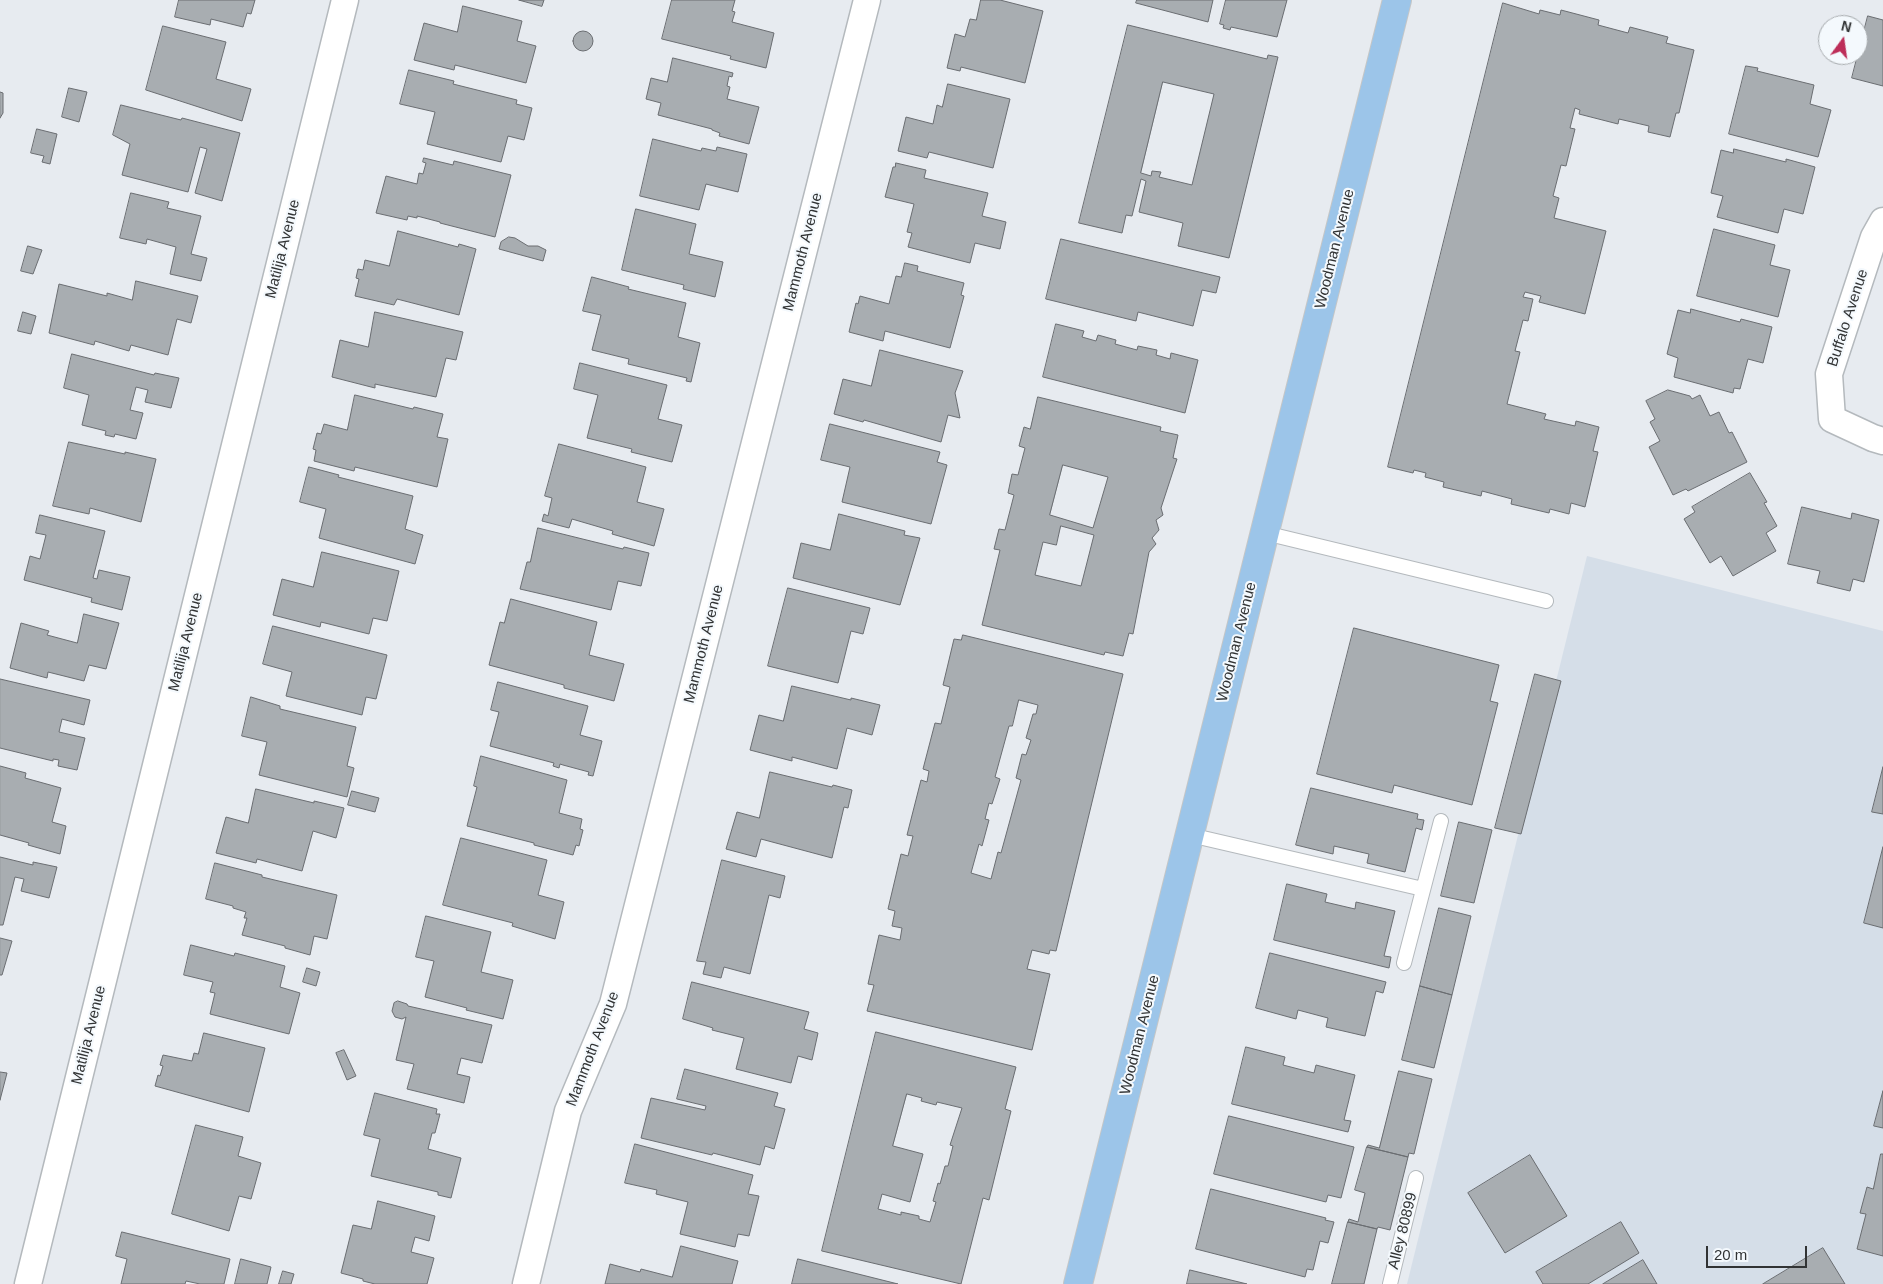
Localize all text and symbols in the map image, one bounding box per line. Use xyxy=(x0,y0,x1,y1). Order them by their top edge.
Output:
north arrow xyxy=(1818,15,1868,65)
text: N xyxy=(1840,17,1853,35)
street label: Woodman Avenue xyxy=(1311,187,1359,311)
street label: Mammoth Avenue xyxy=(780,191,826,313)
street label: Matilija Avenue xyxy=(262,198,304,300)
street label: Buffalo Avenue xyxy=(1824,267,1872,369)
street label: Woodman Avenue xyxy=(1213,580,1261,704)
street label: Mammoth Avenue xyxy=(681,583,727,705)
street label: Matilija Avenue xyxy=(165,591,207,693)
street label: Woodman Avenue xyxy=(1116,973,1164,1097)
street label: Matilija Avenue xyxy=(68,984,110,1086)
street label: Mammoth Avenue xyxy=(563,989,623,1109)
street label: Alley 80899 xyxy=(1385,1191,1421,1271)
scale bar xyxy=(1708,1236,1809,1268)
text: 20 m xyxy=(1714,1246,1747,1263)

